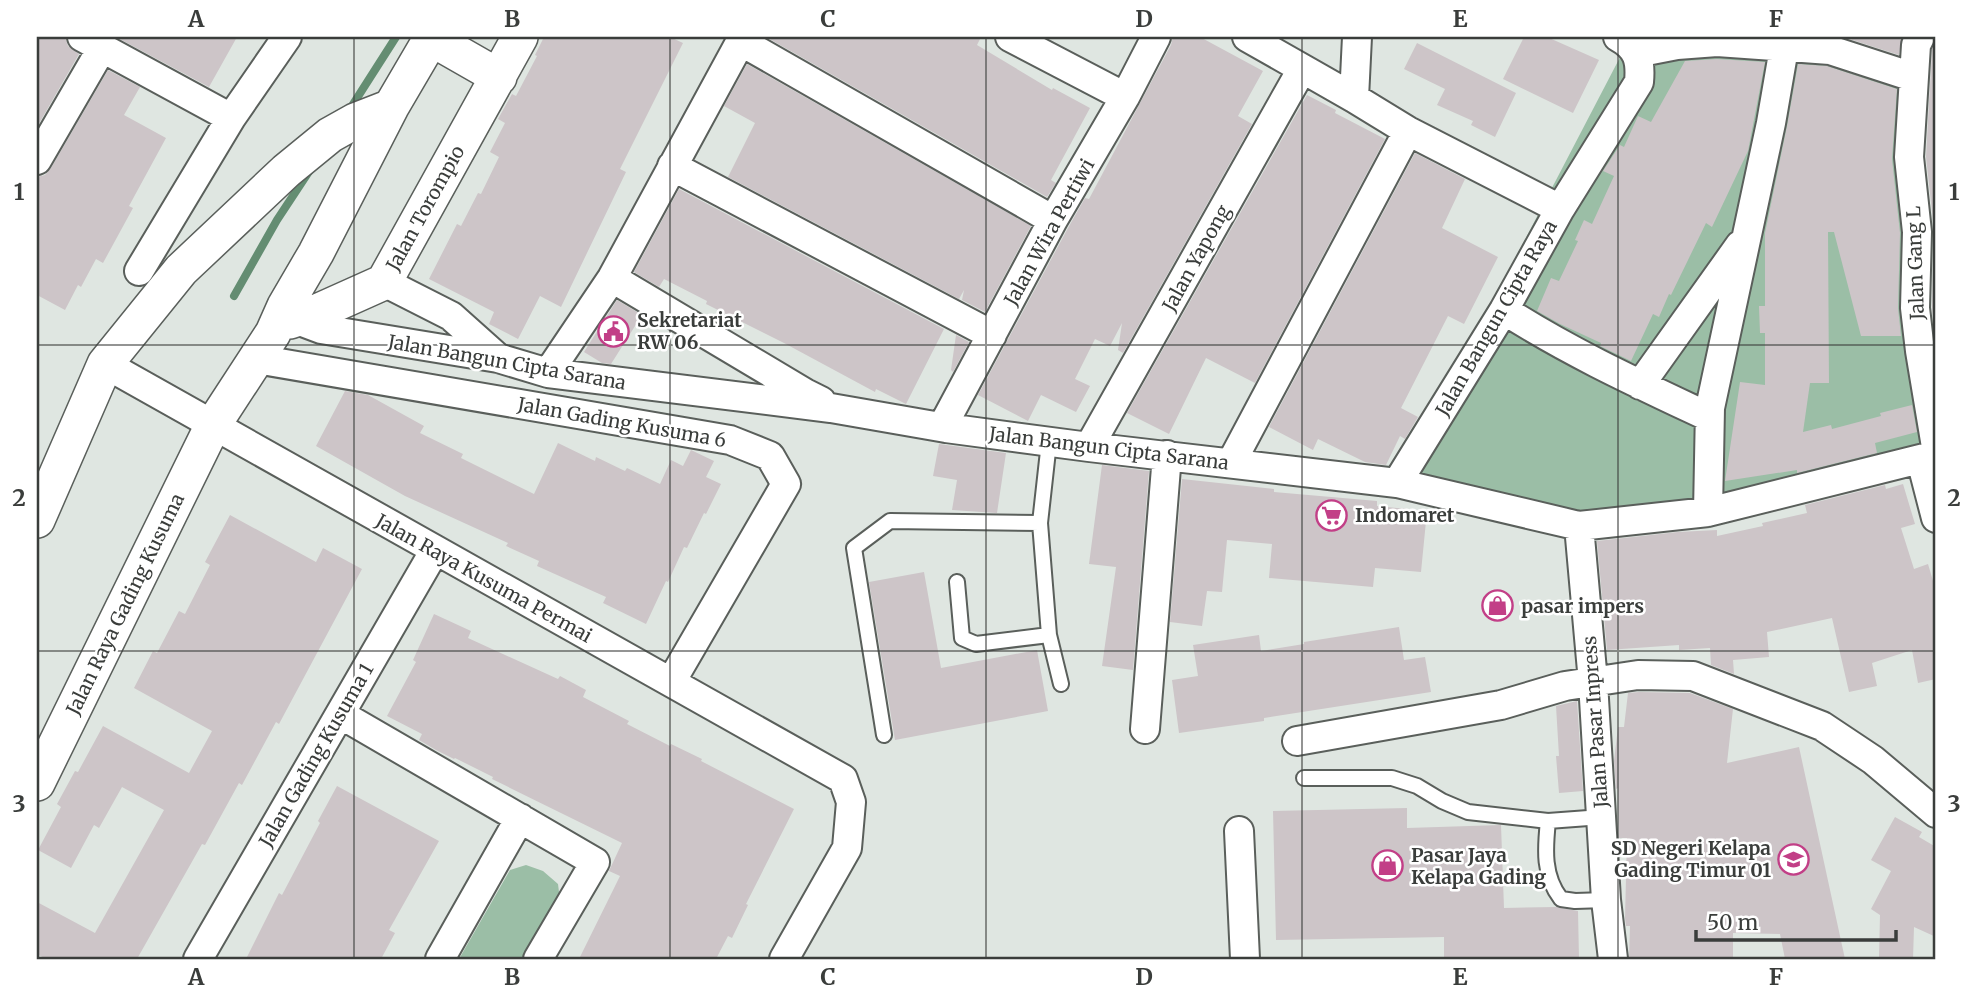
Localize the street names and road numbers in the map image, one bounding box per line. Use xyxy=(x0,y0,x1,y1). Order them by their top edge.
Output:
street label: Jalan Torompio xyxy=(380,141,469,276)
street label: Jalan Wira Pertiwi xyxy=(998,154,1099,311)
street label: Jalan Yapong xyxy=(1156,200,1235,316)
street label: Jalan Gang L xyxy=(1901,205,1929,321)
street label: Jalan Bangun Cipta Raya xyxy=(1429,216,1562,421)
street label: Jalan Bangun Cipta Sarana xyxy=(385,329,628,395)
street label: Jalan Gading Kusuma 6 xyxy=(515,392,728,452)
street label: Jalan Bangun Cipta Sarana xyxy=(987,421,1230,475)
street label: Jalan Raya Gading Kusuma xyxy=(60,489,189,720)
street label: Jalan Raya Kusuma Permai xyxy=(371,508,596,648)
street label: Jalan Pasar Inpress xyxy=(1577,635,1613,810)
street label: Jalan Gading Kusuma 1 xyxy=(253,659,379,852)

